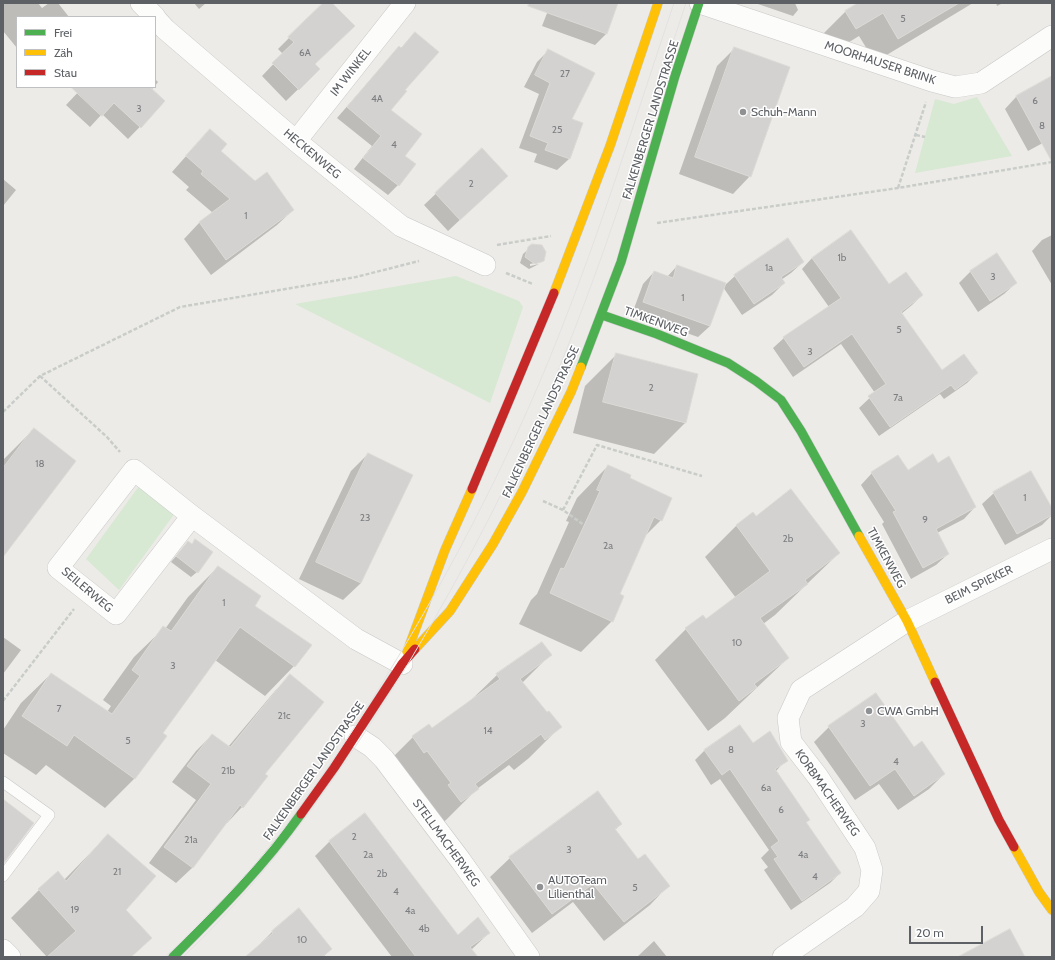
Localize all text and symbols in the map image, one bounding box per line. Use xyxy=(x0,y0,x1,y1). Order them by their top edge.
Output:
house number: 5 xyxy=(900,13,906,25)
legend xyxy=(16,16,156,88)
text: Frei xyxy=(54,25,72,40)
street label: MOORHAUSER BRINK xyxy=(823,38,937,88)
street label: FALKENBERGER LANDSTRASSE xyxy=(620,39,682,201)
text: Zäh xyxy=(54,45,73,60)
street label: IM WINKEL xyxy=(328,45,374,99)
house number: 6A xyxy=(299,47,311,59)
text: Stau xyxy=(54,65,77,80)
house number: 27 xyxy=(560,68,570,80)
house number: 4A xyxy=(371,93,383,105)
house number: 6 xyxy=(1032,95,1038,107)
house number: 3 xyxy=(136,103,142,115)
place label: Schuh-Mann xyxy=(751,105,817,119)
marker: Schuh-Mann xyxy=(738,107,748,117)
house number: 8 xyxy=(1039,120,1045,132)
house number: 25 xyxy=(552,124,562,136)
street label: HECKENWEG xyxy=(280,126,344,182)
house number: 4 xyxy=(391,139,397,151)
house number: 2 xyxy=(468,178,474,190)
house number: 1 xyxy=(244,210,248,222)
house number: 1b xyxy=(838,252,846,264)
house number: 1a xyxy=(765,262,773,274)
house number: 3 xyxy=(990,271,996,283)
house number: 1 xyxy=(681,292,685,304)
street label: TIMKENWEG xyxy=(622,304,690,340)
house number: 5 xyxy=(896,324,902,336)
street label: FALKENBERGER LANDSTRASSE xyxy=(499,344,583,500)
house number: 3 xyxy=(807,346,813,358)
house number: 2 xyxy=(648,382,654,394)
house number: 7a xyxy=(893,392,903,404)
house number: 18 xyxy=(35,458,45,470)
house number: 1 xyxy=(1023,492,1027,504)
house number: 23 xyxy=(360,512,370,524)
house number: 9 xyxy=(922,514,928,526)
street label: TIMKENWEG xyxy=(863,525,909,591)
house number: 2b xyxy=(783,533,793,545)
house number: 2a xyxy=(603,540,613,552)
street label: BEIM SPIEKER xyxy=(943,562,1015,608)
street label: SEILERWEG xyxy=(58,564,116,616)
house number: 1 xyxy=(222,597,226,609)
house number: 10 xyxy=(732,637,742,649)
house number: 3 xyxy=(170,660,176,672)
street label: FALKENBERGER LANDSTRASSE xyxy=(261,699,367,843)
house number: 7 xyxy=(56,703,62,715)
place label: CWA GmbH xyxy=(877,704,939,718)
marker: CWA GmbH xyxy=(864,706,874,716)
house number: 21c xyxy=(277,710,291,722)
house number: 3 xyxy=(860,718,866,730)
house number: 14 xyxy=(483,725,493,737)
house number: 5 xyxy=(125,735,131,747)
house number: 8 xyxy=(728,744,734,756)
street label: KORBMACHERWEG xyxy=(792,747,862,839)
house number: 4 xyxy=(893,756,899,768)
house number: 21b xyxy=(221,765,235,777)
house number: 6a xyxy=(761,782,771,794)
street label: STELLMACHERWEG xyxy=(409,796,483,890)
house number: 6 xyxy=(778,804,784,816)
house number: 2 xyxy=(351,831,357,843)
house number: 21a xyxy=(184,834,198,846)
house number: 3 xyxy=(566,844,572,856)
house number: 2a xyxy=(363,849,373,861)
house number: 4a xyxy=(798,849,808,861)
house number: 21 xyxy=(113,866,121,878)
house number: 2b xyxy=(377,868,387,880)
house number: 4 xyxy=(812,871,818,883)
place label: AUTOTeam Lilienthal xyxy=(548,873,607,901)
marker: AUTOTeam Lilienthal xyxy=(535,882,545,892)
house number: 5 xyxy=(632,882,638,894)
house number: 4 xyxy=(393,886,399,898)
house number: 19 xyxy=(71,904,79,916)
house number: 4a xyxy=(405,905,415,917)
scale bar xyxy=(911,918,985,944)
house number: 4b xyxy=(418,923,430,935)
text: 20 m xyxy=(916,925,944,940)
house number: 10 xyxy=(297,934,307,946)

